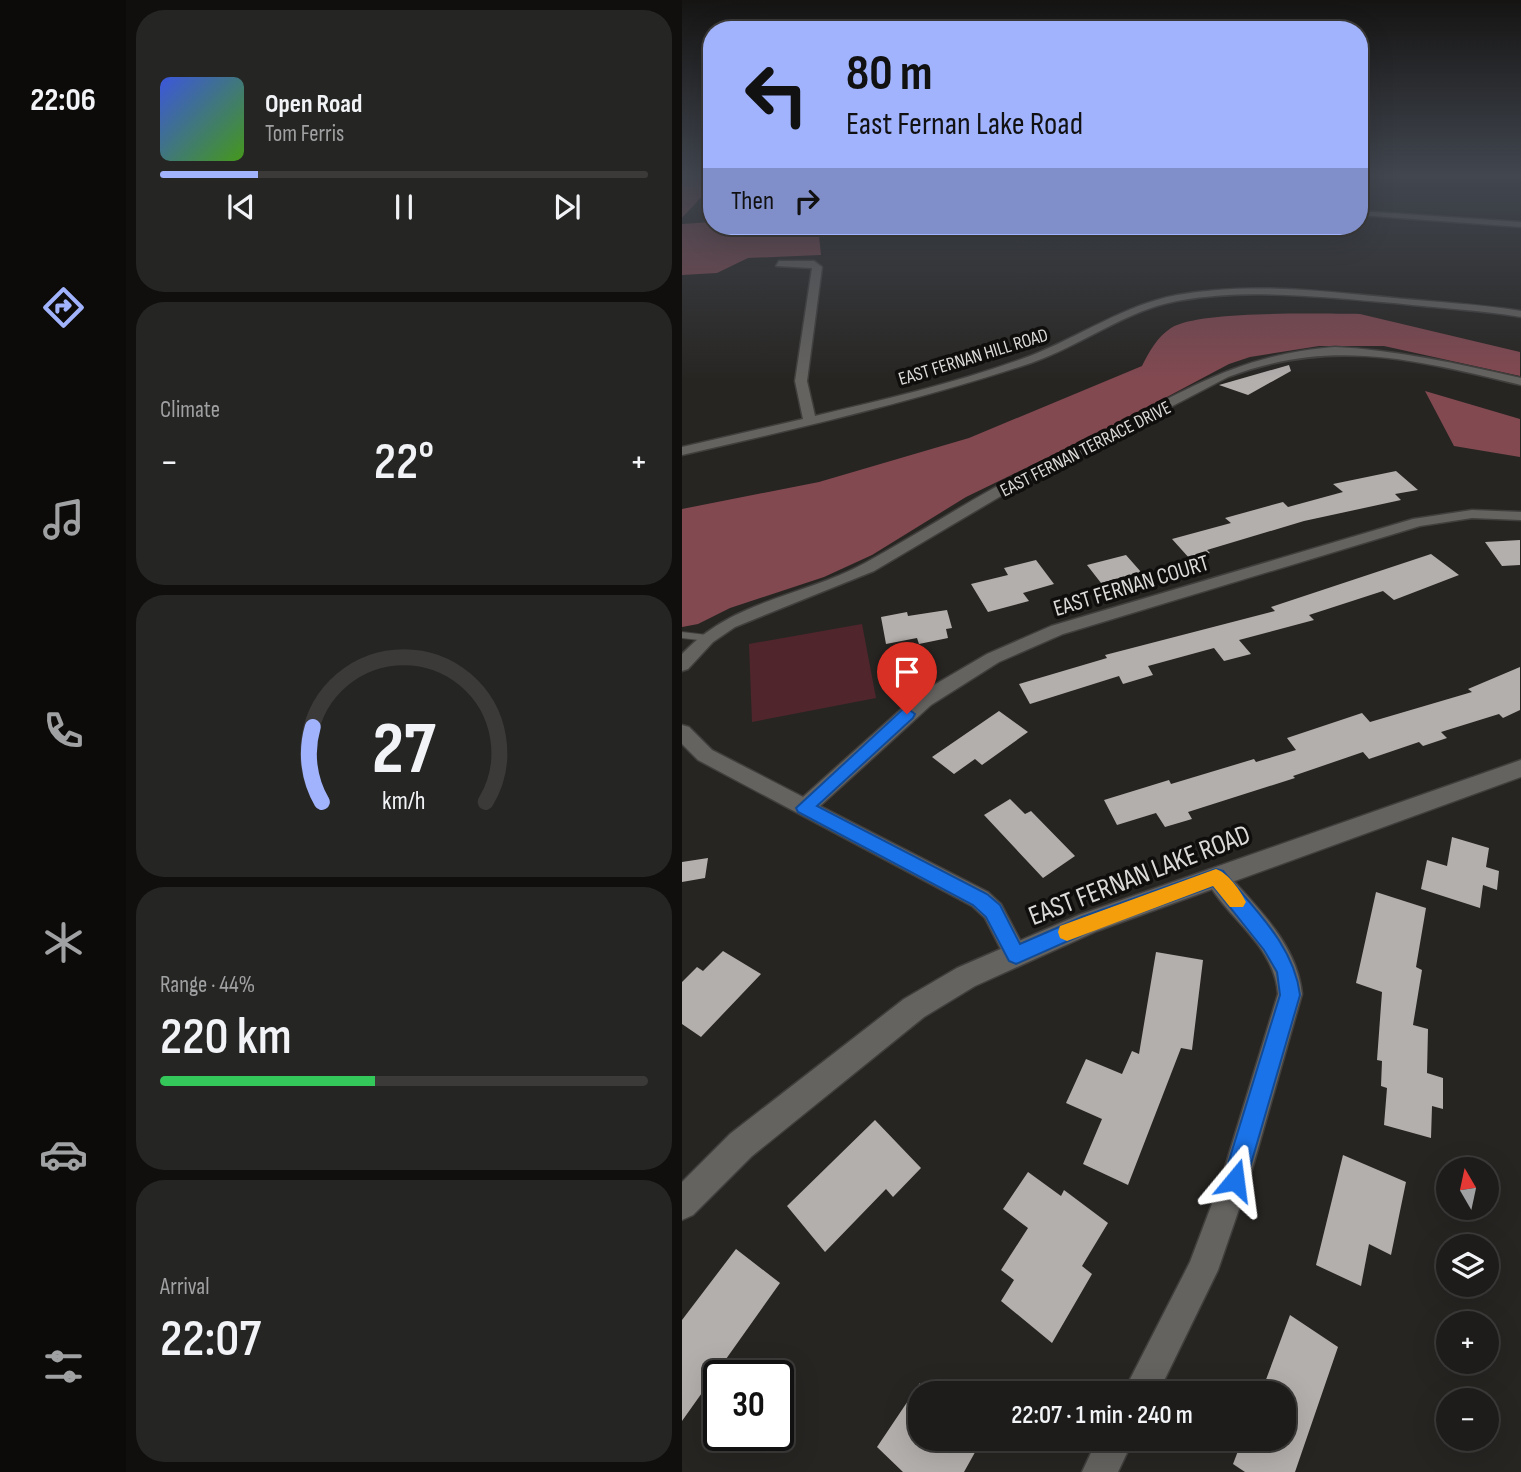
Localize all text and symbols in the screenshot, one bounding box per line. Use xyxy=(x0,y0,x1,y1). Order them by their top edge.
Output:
text: 80 m xyxy=(846,45,933,104)
icon: left xyxy=(731,49,822,140)
text: 22:06 xyxy=(30,81,96,120)
text: Open Road xyxy=(265,89,362,120)
text: East Fernan Lake Road xyxy=(846,105,1083,144)
text: Tom Ferris xyxy=(265,120,344,148)
icon: right xyxy=(788,182,826,220)
text: Then xyxy=(731,186,774,217)
icon: previous xyxy=(222,188,260,226)
icon: pause xyxy=(385,188,423,226)
icon: next xyxy=(548,188,586,226)
icon: directions xyxy=(39,283,88,332)
street label: EAST FERNAN HILL ROAD xyxy=(896,324,1051,391)
text: Climate xyxy=(160,396,220,424)
street label: EAST FERNAN TERRACE DRIVE xyxy=(996,396,1175,502)
text: 22° xyxy=(374,431,434,494)
text: − xyxy=(160,440,179,485)
text: + xyxy=(629,440,648,485)
icon: music xyxy=(39,495,88,544)
street label: EAST FERNAN COURT xyxy=(1050,549,1213,623)
pin xyxy=(877,642,937,714)
icon: arrive xyxy=(888,653,926,691)
icon: phone xyxy=(39,706,88,755)
text: 27 xyxy=(372,706,436,794)
text: km/h xyxy=(382,786,426,817)
street label: EAST FERNAN LAKE ROAD xyxy=(1024,818,1255,933)
icon: climate xyxy=(39,918,88,967)
text: Range · 44% xyxy=(160,971,255,999)
text: 220 km xyxy=(160,1006,292,1069)
icon: car xyxy=(39,1130,88,1179)
position arrow xyxy=(1198,1143,1272,1217)
north arrow xyxy=(1436,1157,1499,1220)
map controls xyxy=(1436,1157,1499,1451)
button: layers xyxy=(1436,1234,1499,1297)
text: Arrival xyxy=(160,1273,209,1301)
text: 22:07 xyxy=(160,1308,261,1371)
button: + xyxy=(1436,1311,1499,1374)
icon: filters xyxy=(39,1342,88,1391)
speed limit sign: 30 xyxy=(703,1360,794,1451)
button: − xyxy=(1436,1388,1499,1451)
text: 22:07 · 1 min · 240 m xyxy=(1011,1400,1193,1431)

